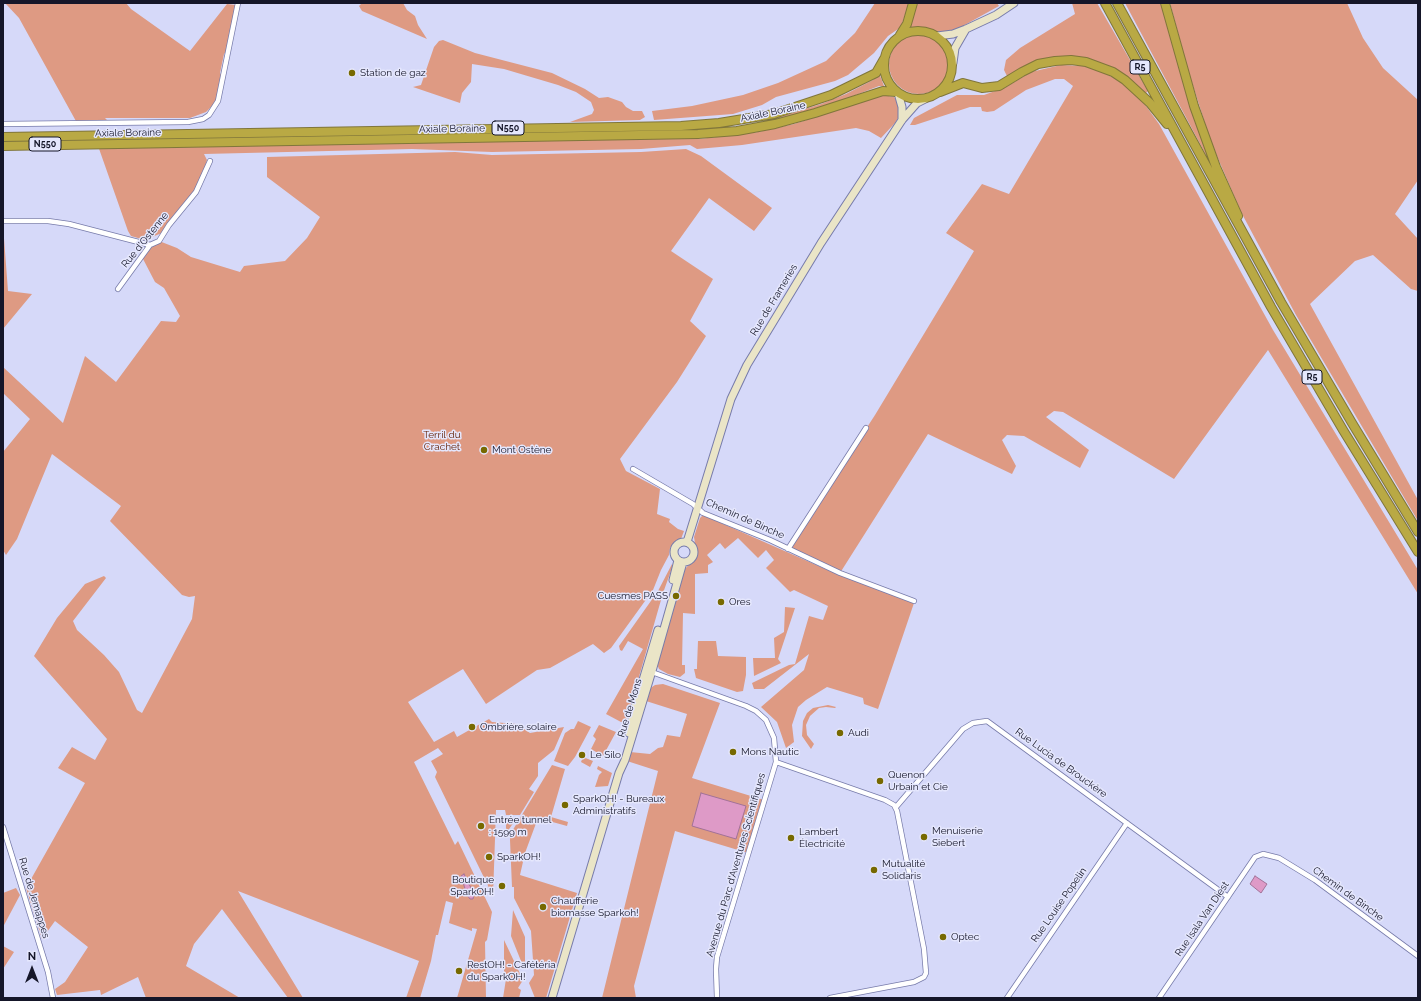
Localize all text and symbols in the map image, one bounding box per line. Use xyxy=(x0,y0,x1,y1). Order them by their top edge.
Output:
road number: R5 xyxy=(1130,60,1150,74)
place label: Station de gaz xyxy=(360,67,426,79)
marker: Station de gaz xyxy=(347,68,357,78)
street label: Axiale Boraine xyxy=(739,99,807,125)
road number: N550 xyxy=(492,121,524,135)
street label: Axiale Boraine xyxy=(419,122,485,136)
street label: Axiale Boraine xyxy=(95,126,161,140)
road number: N550 xyxy=(29,137,61,151)
street label: Rue d'Ostenne xyxy=(119,210,171,270)
street label: Rue de Frameries xyxy=(748,262,800,338)
road number: R5 xyxy=(1302,370,1322,384)
park label: Terril du Crachet xyxy=(423,429,461,452)
place label: Mont Ostène xyxy=(492,444,551,456)
marker: Mont Ostène xyxy=(479,445,489,455)
street label: Chemin de Binche xyxy=(704,496,786,542)
place label: Cuesmes PASS xyxy=(598,590,668,602)
marker: Cuesmes PASS xyxy=(671,591,681,601)
place label: Ores xyxy=(729,596,751,608)
marker: Ores xyxy=(716,597,726,607)
street label: Rue de Mons xyxy=(615,677,645,739)
place label: Ombrière solaire xyxy=(480,721,557,733)
marker: Ombrière solaire xyxy=(467,722,477,732)
street label: Rue Lucia de Brouckère xyxy=(1013,726,1109,800)
place label: Audi xyxy=(848,727,869,739)
marker: Audi xyxy=(835,728,845,738)
place label: Mons Nautic xyxy=(741,746,799,758)
marker: Mons Nautic xyxy=(728,747,738,757)
place label: Le Silo xyxy=(590,749,621,761)
marker: Le Silo xyxy=(577,750,587,760)
place label: Quenon Urbain et Cie xyxy=(888,769,948,792)
street label: Avenue du Parc d'Aventures Scientifiques xyxy=(704,772,768,958)
marker: Quenon Urbain et Cie xyxy=(875,776,885,786)
place label: SparkOH! - Bureaux Administratifs xyxy=(573,793,664,816)
marker: SparkOH! - Bureaux Administratifs xyxy=(560,800,570,810)
place label: Entrée tunnel : 1599 m xyxy=(489,814,551,838)
marker: Entrée tunnel : 1599 m xyxy=(476,821,486,831)
place label: Menuiserie Siebert xyxy=(932,825,983,848)
place label: Lambert Électricité xyxy=(799,826,845,850)
marker: Menuiserie Siebert xyxy=(919,832,929,842)
marker: Lambert Électricité xyxy=(786,833,796,843)
place label: SparkOH! xyxy=(497,851,541,863)
marker: SparkOH! xyxy=(484,852,494,862)
street label: Rue de Jemappes xyxy=(16,856,52,940)
place label: Mutualité Solidaris xyxy=(882,858,925,882)
street label: Chemin de Binche xyxy=(1310,864,1386,924)
marker: Mutualité Solidaris xyxy=(869,865,879,875)
street label: Rue Louise Popelin xyxy=(1029,865,1089,945)
place label: Boutique SparkOH! xyxy=(450,874,494,898)
street label: Rue Isala Van Diest xyxy=(1172,879,1232,959)
marker: Boutique SparkOH! xyxy=(497,881,507,891)
place label: Chaufferie biomasse Sparkoh! xyxy=(551,895,639,918)
marker: Chaufferie biomasse Sparkoh! xyxy=(538,902,548,912)
place label: Optec xyxy=(951,931,979,943)
marker: Optec xyxy=(938,932,948,942)
north arrow xyxy=(12,949,52,989)
text: N xyxy=(28,950,36,963)
place label: RestOH! - Cafétéria du SparkOH! xyxy=(467,959,556,982)
marker: RestOH! - Cafétéria du SparkOH! xyxy=(454,966,464,976)

